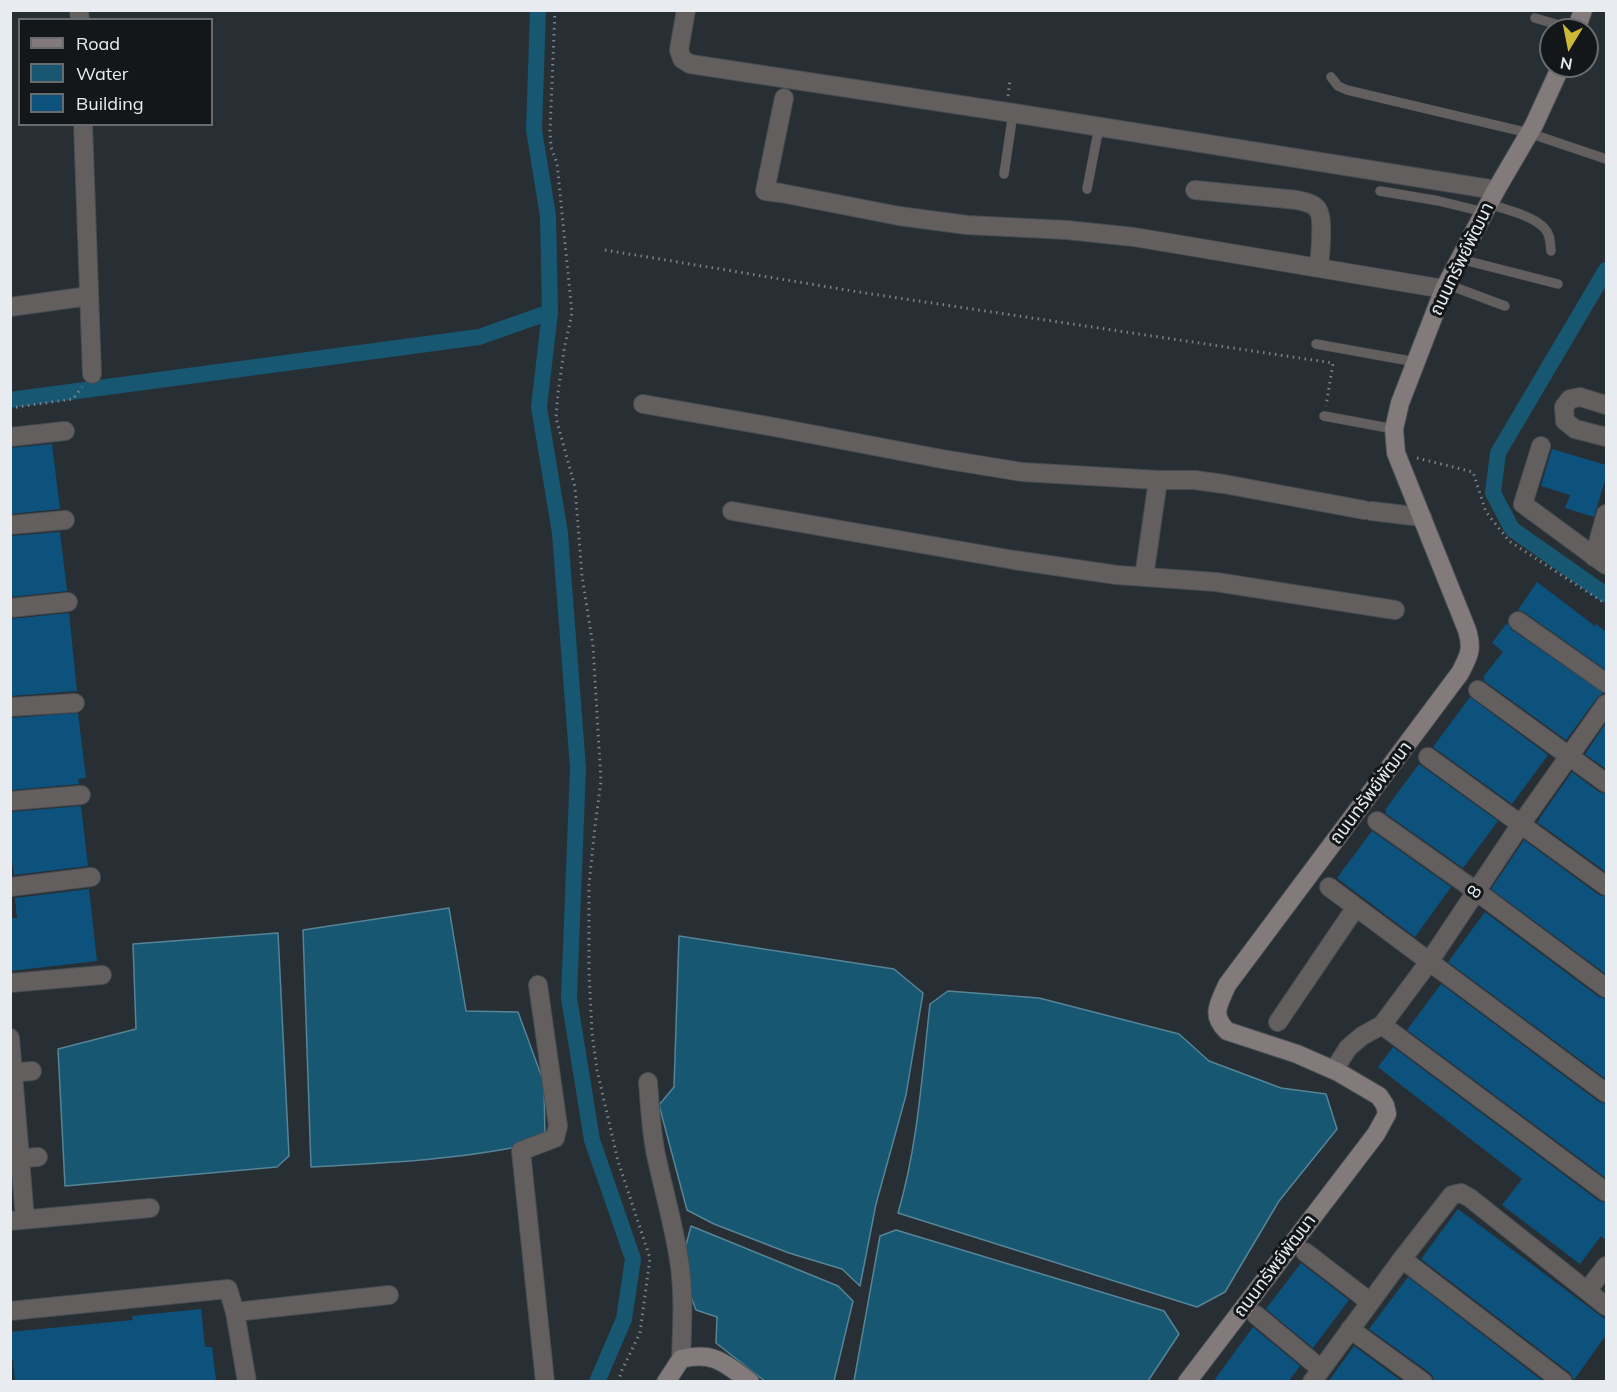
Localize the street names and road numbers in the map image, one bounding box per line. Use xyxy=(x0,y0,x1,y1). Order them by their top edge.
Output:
street label: ถนนทรัพย์พัฒนา xyxy=(1425,199,1499,319)
street label: ถนนทรัพย์พัฒนา xyxy=(1325,737,1417,849)
street label: 8 xyxy=(1463,882,1487,902)
street label: ถนนทรัพย์พัฒนา xyxy=(1229,1210,1321,1322)

